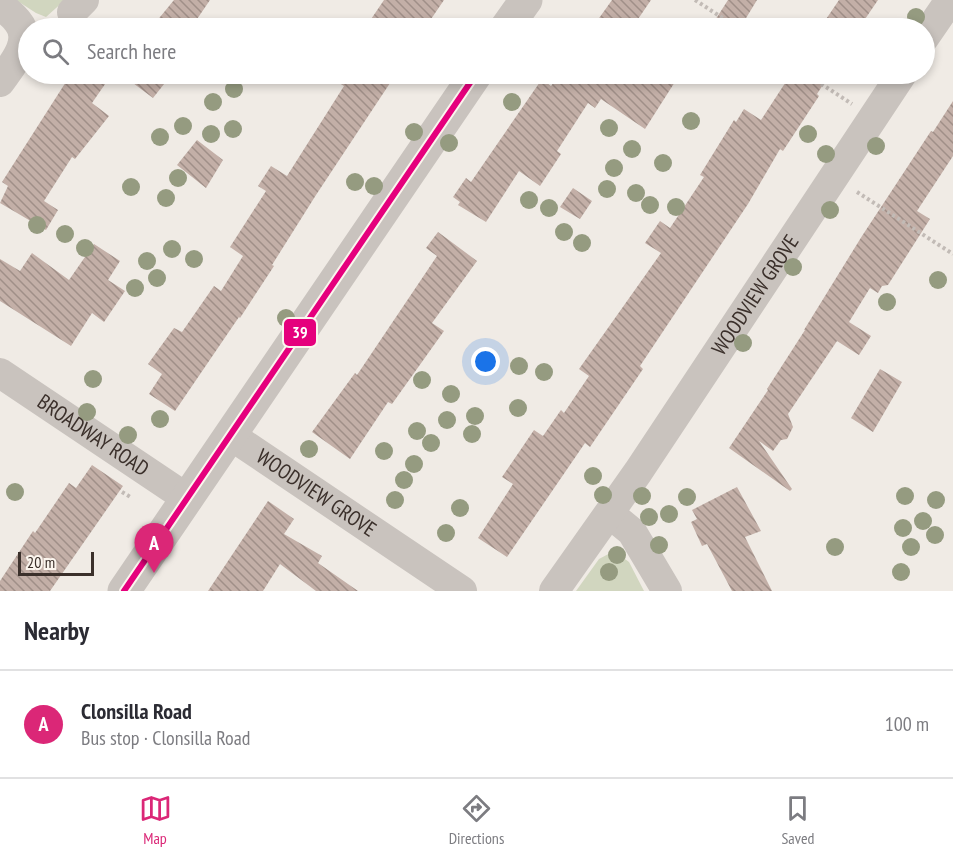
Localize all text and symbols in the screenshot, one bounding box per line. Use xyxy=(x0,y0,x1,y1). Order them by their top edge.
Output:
search box xyxy=(18,18,935,84)
icon: search xyxy=(39,35,72,68)
text: Search here xyxy=(87,37,176,65)
street label: WOODVIEW GROVE xyxy=(705,229,805,360)
line badge: 39 xyxy=(283,318,317,347)
text: 39 xyxy=(292,322,308,342)
your location xyxy=(471,347,500,376)
street label: BROADWAY ROAD xyxy=(32,388,154,482)
street label: WOODVIEW GROVE xyxy=(251,443,382,543)
pin: A xyxy=(134,524,174,573)
scale bar xyxy=(18,549,94,576)
text: 20 m xyxy=(27,552,55,572)
text: Nearby xyxy=(24,614,89,647)
text: Clonsilla Road xyxy=(81,697,192,725)
text: A xyxy=(38,711,49,737)
text: 100 m xyxy=(885,711,929,737)
text: Bus stop · Clonsilla Road xyxy=(81,725,250,751)
tab: Map xyxy=(139,792,172,848)
tab: Directions xyxy=(449,792,504,848)
tab: Saved xyxy=(781,792,814,848)

